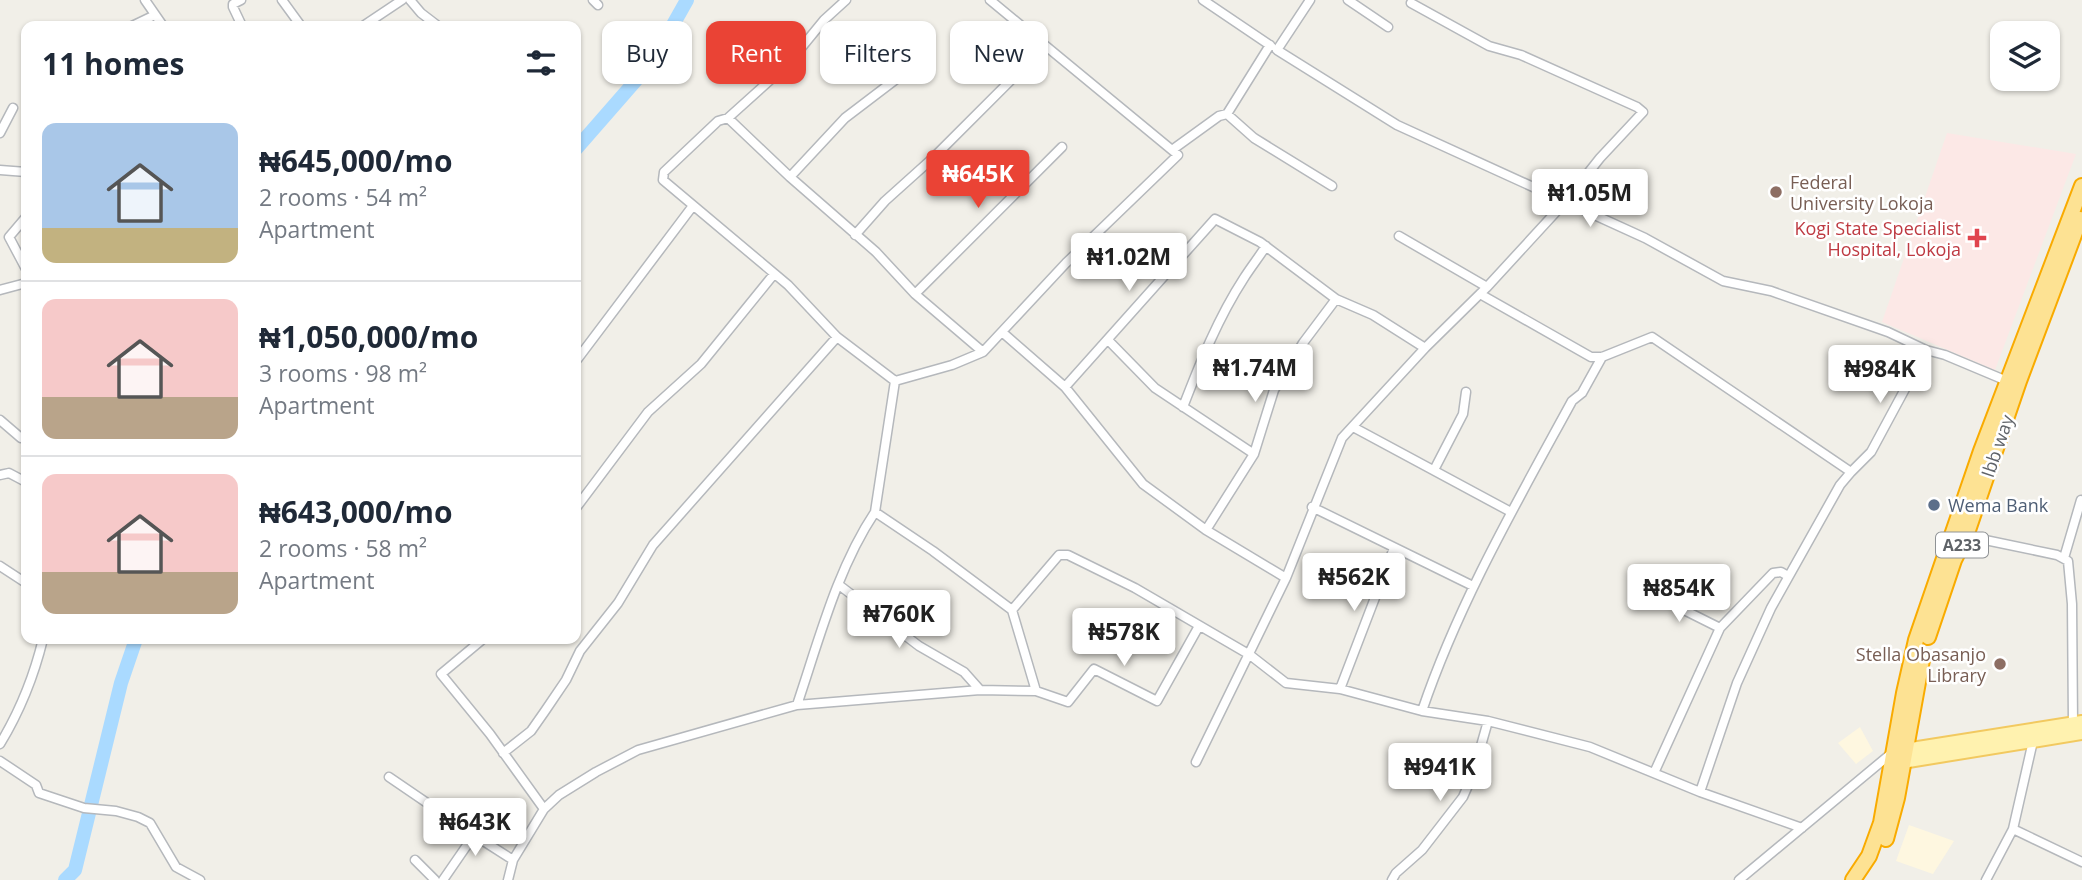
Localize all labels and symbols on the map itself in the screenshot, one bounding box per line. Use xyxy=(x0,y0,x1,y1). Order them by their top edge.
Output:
pin: ₦645K xyxy=(929,150,1027,210)
pin: ₦1.05M xyxy=(1533,170,1647,229)
place label: Federal University Lokoja xyxy=(1790,170,1933,215)
marker: Federal University Lokoja xyxy=(1768,184,1784,200)
place label: Kogi State Specialist Hospital, Lokoja xyxy=(1794,216,1961,261)
marker: Kogi State Specialist Hospital, Lokoja xyxy=(1967,228,1987,248)
pin: ₦1.02M xyxy=(1072,233,1186,293)
pin: ₦1.74M xyxy=(1198,344,1312,404)
pin: ₦984K xyxy=(1831,346,1929,405)
street label: Ibb way xyxy=(1975,411,2019,480)
place label: Wema Bank xyxy=(1948,493,2049,517)
marker: Wema Bank xyxy=(1926,497,1942,513)
road number: A233 xyxy=(1936,532,1988,558)
pin: ₦562K xyxy=(1305,554,1403,613)
pin: ₦854K xyxy=(1630,564,1728,624)
pin: ₦760K xyxy=(850,590,948,650)
pin: ₦578K xyxy=(1075,608,1173,668)
place label: Stella Obasanjo Library xyxy=(1856,642,1987,687)
marker: Stella Obasanjo Library xyxy=(1992,656,2008,672)
pin: ₦941K xyxy=(1391,744,1489,803)
pin: ₦643K xyxy=(426,798,524,858)

